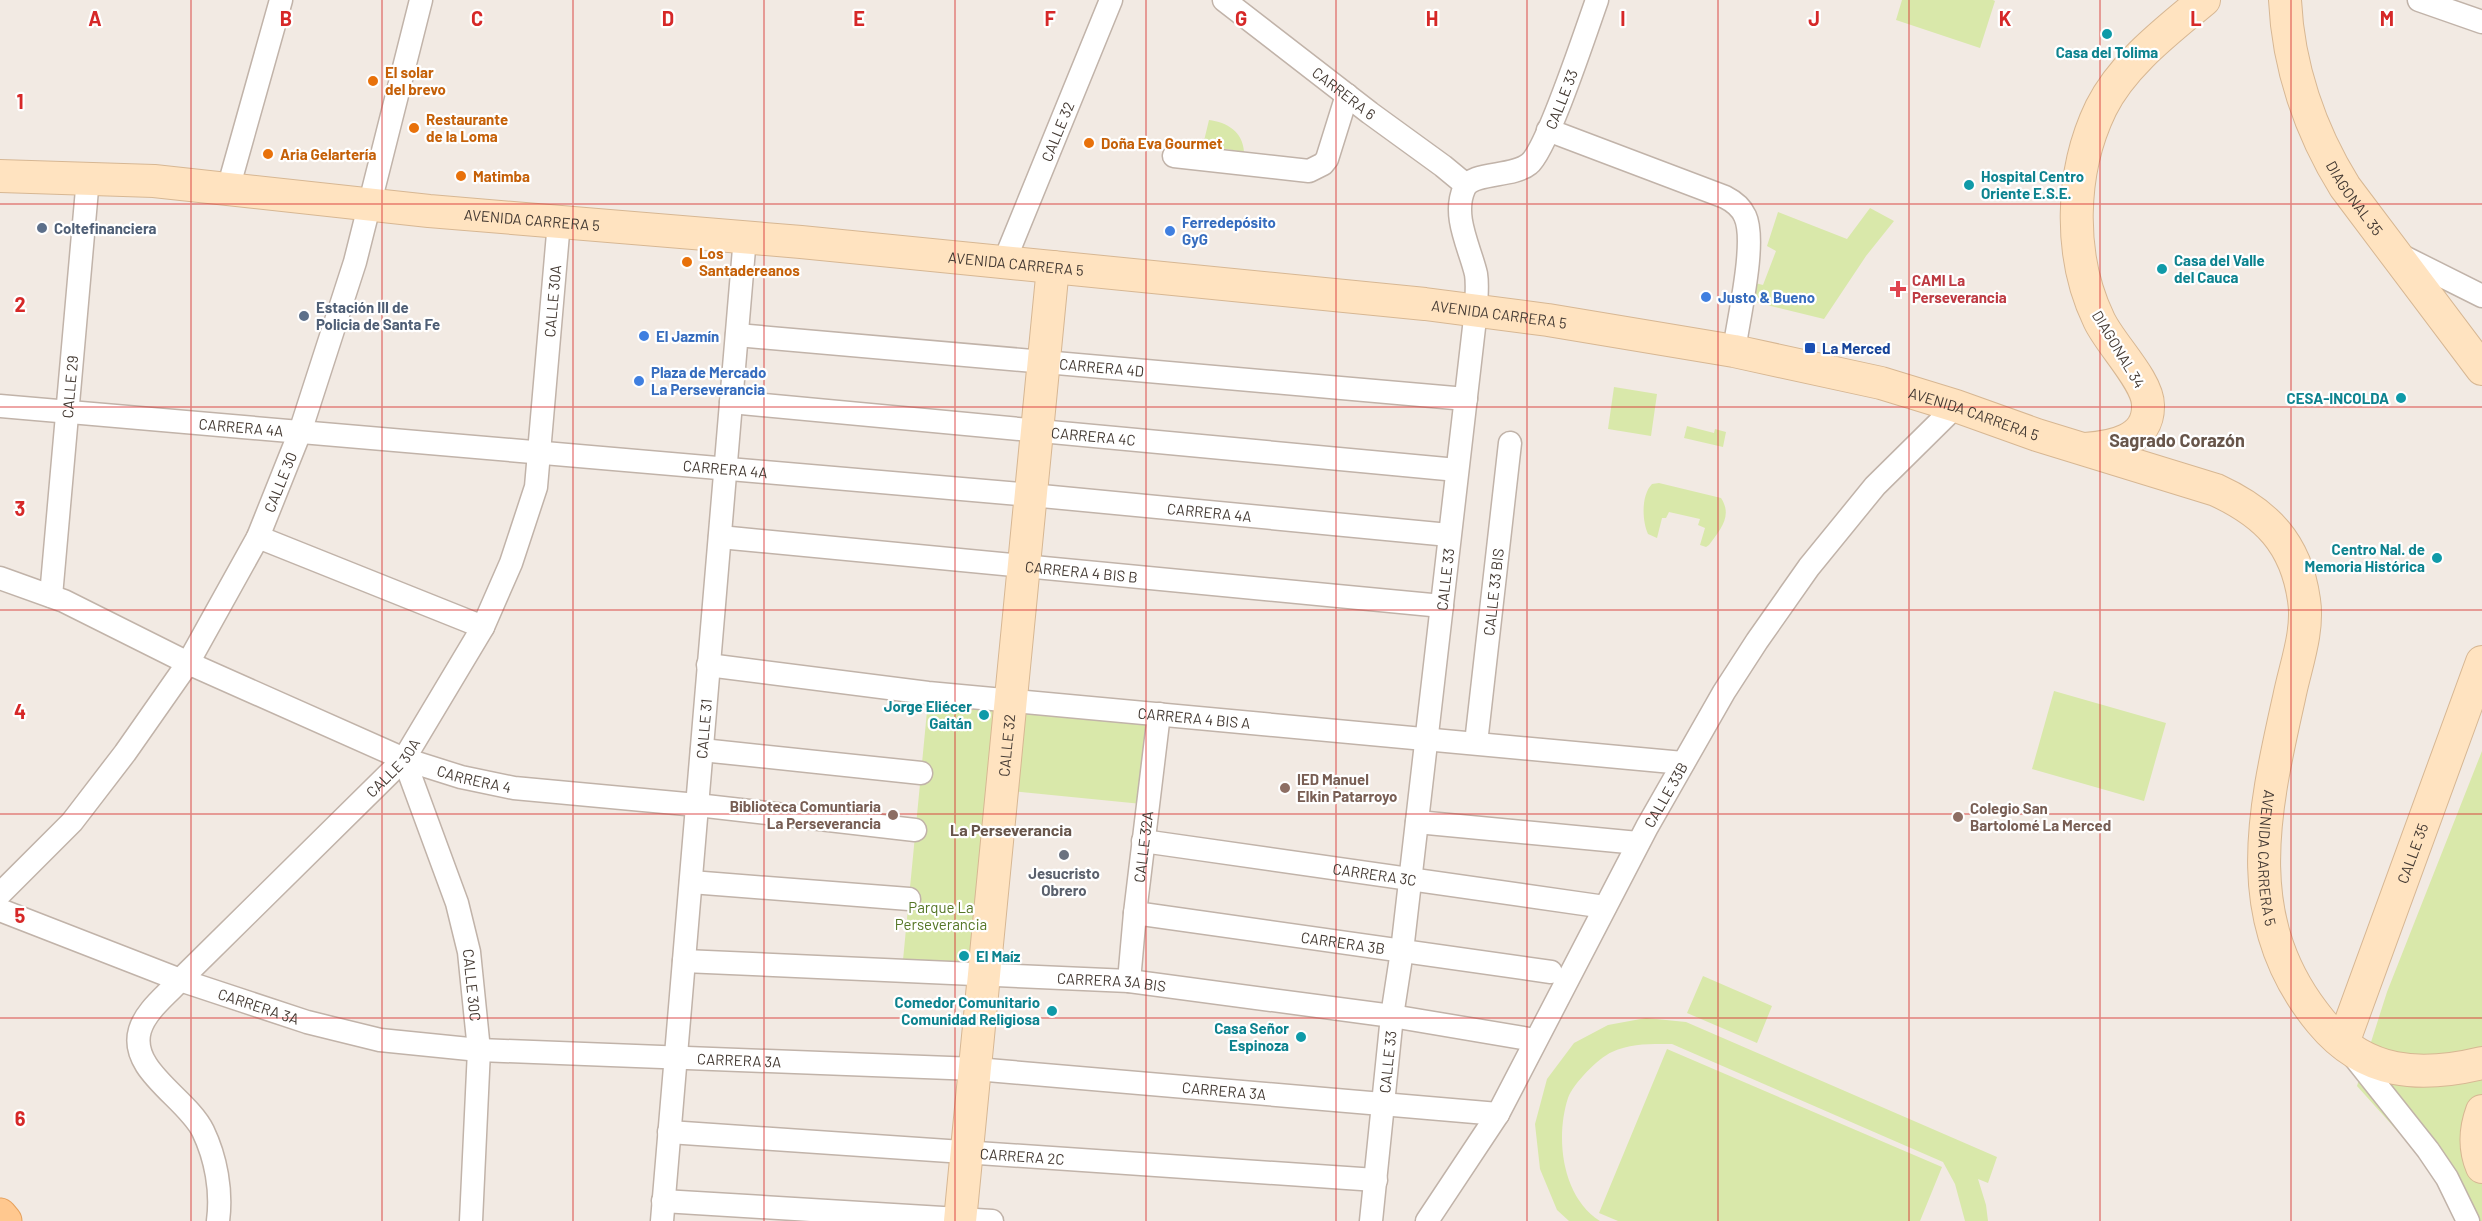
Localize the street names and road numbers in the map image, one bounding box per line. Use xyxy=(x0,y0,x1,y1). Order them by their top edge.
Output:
street label: CARRERA 6 xyxy=(1309,63,1379,123)
street label: CALLE 33 xyxy=(1541,67,1581,132)
street label: CALLE 32 xyxy=(1037,99,1078,164)
street label: DIAGONAL 35 xyxy=(2323,158,2387,239)
street label: AVENIDA CARRERA 5 xyxy=(463,205,601,234)
street label: AVENIDA CARRERA 5 xyxy=(947,248,1085,279)
street label: CALLE 30A xyxy=(540,264,564,338)
street label: AVENIDA CARRERA 5 xyxy=(1430,296,1568,332)
street label: DIAGONAL 34 xyxy=(2089,307,2149,391)
street label: CARRERA 4D xyxy=(1058,354,1145,380)
street label: CALLE 29 xyxy=(58,355,81,419)
street label: AVENIDA CARRERA 5 xyxy=(1907,383,2042,444)
street label: CARRERA 4A xyxy=(198,414,284,439)
street label: CARRERA 4C xyxy=(1050,423,1137,449)
street label: CALLE 30 xyxy=(260,449,300,515)
street label: CARRERA 4A xyxy=(682,456,768,481)
street label: CARRERA 4A xyxy=(1166,499,1252,525)
street label: CALLE 33 xyxy=(1432,547,1457,612)
street label: CALLE 33 BIS xyxy=(1479,547,1507,637)
street label: CARRERA 4 BIS B xyxy=(1024,557,1139,586)
street label: CALLE 31 xyxy=(692,698,715,760)
street label: CARRERA 4 BIS A xyxy=(1137,703,1251,732)
street label: CALLE 32 xyxy=(994,713,1018,778)
street label: CALLE 30A xyxy=(362,735,423,801)
street label: CALLE 33B xyxy=(1640,759,1691,831)
street label: CARRERA 4 xyxy=(435,761,513,796)
street label: AVENIDA CARRERA 5 xyxy=(2255,789,2280,928)
street label: CALLE 32A xyxy=(1130,810,1156,884)
street label: CALLE 35 xyxy=(2393,821,2431,886)
street label: CARRERA 3C xyxy=(1332,859,1418,889)
street label: CARRERA 3B xyxy=(1300,928,1386,957)
street label: CALLE 30C xyxy=(460,948,485,1022)
street label: CARRERA 3A BIS xyxy=(1056,969,1167,995)
street label: CARRERA 3A xyxy=(216,984,302,1028)
street label: CALLE 33 xyxy=(1375,1030,1399,1094)
street label: CARRERA 3A xyxy=(697,1049,782,1071)
street label: CARRERA 3A xyxy=(1181,1078,1267,1103)
street label: CARRERA 2C xyxy=(979,1144,1065,1168)

